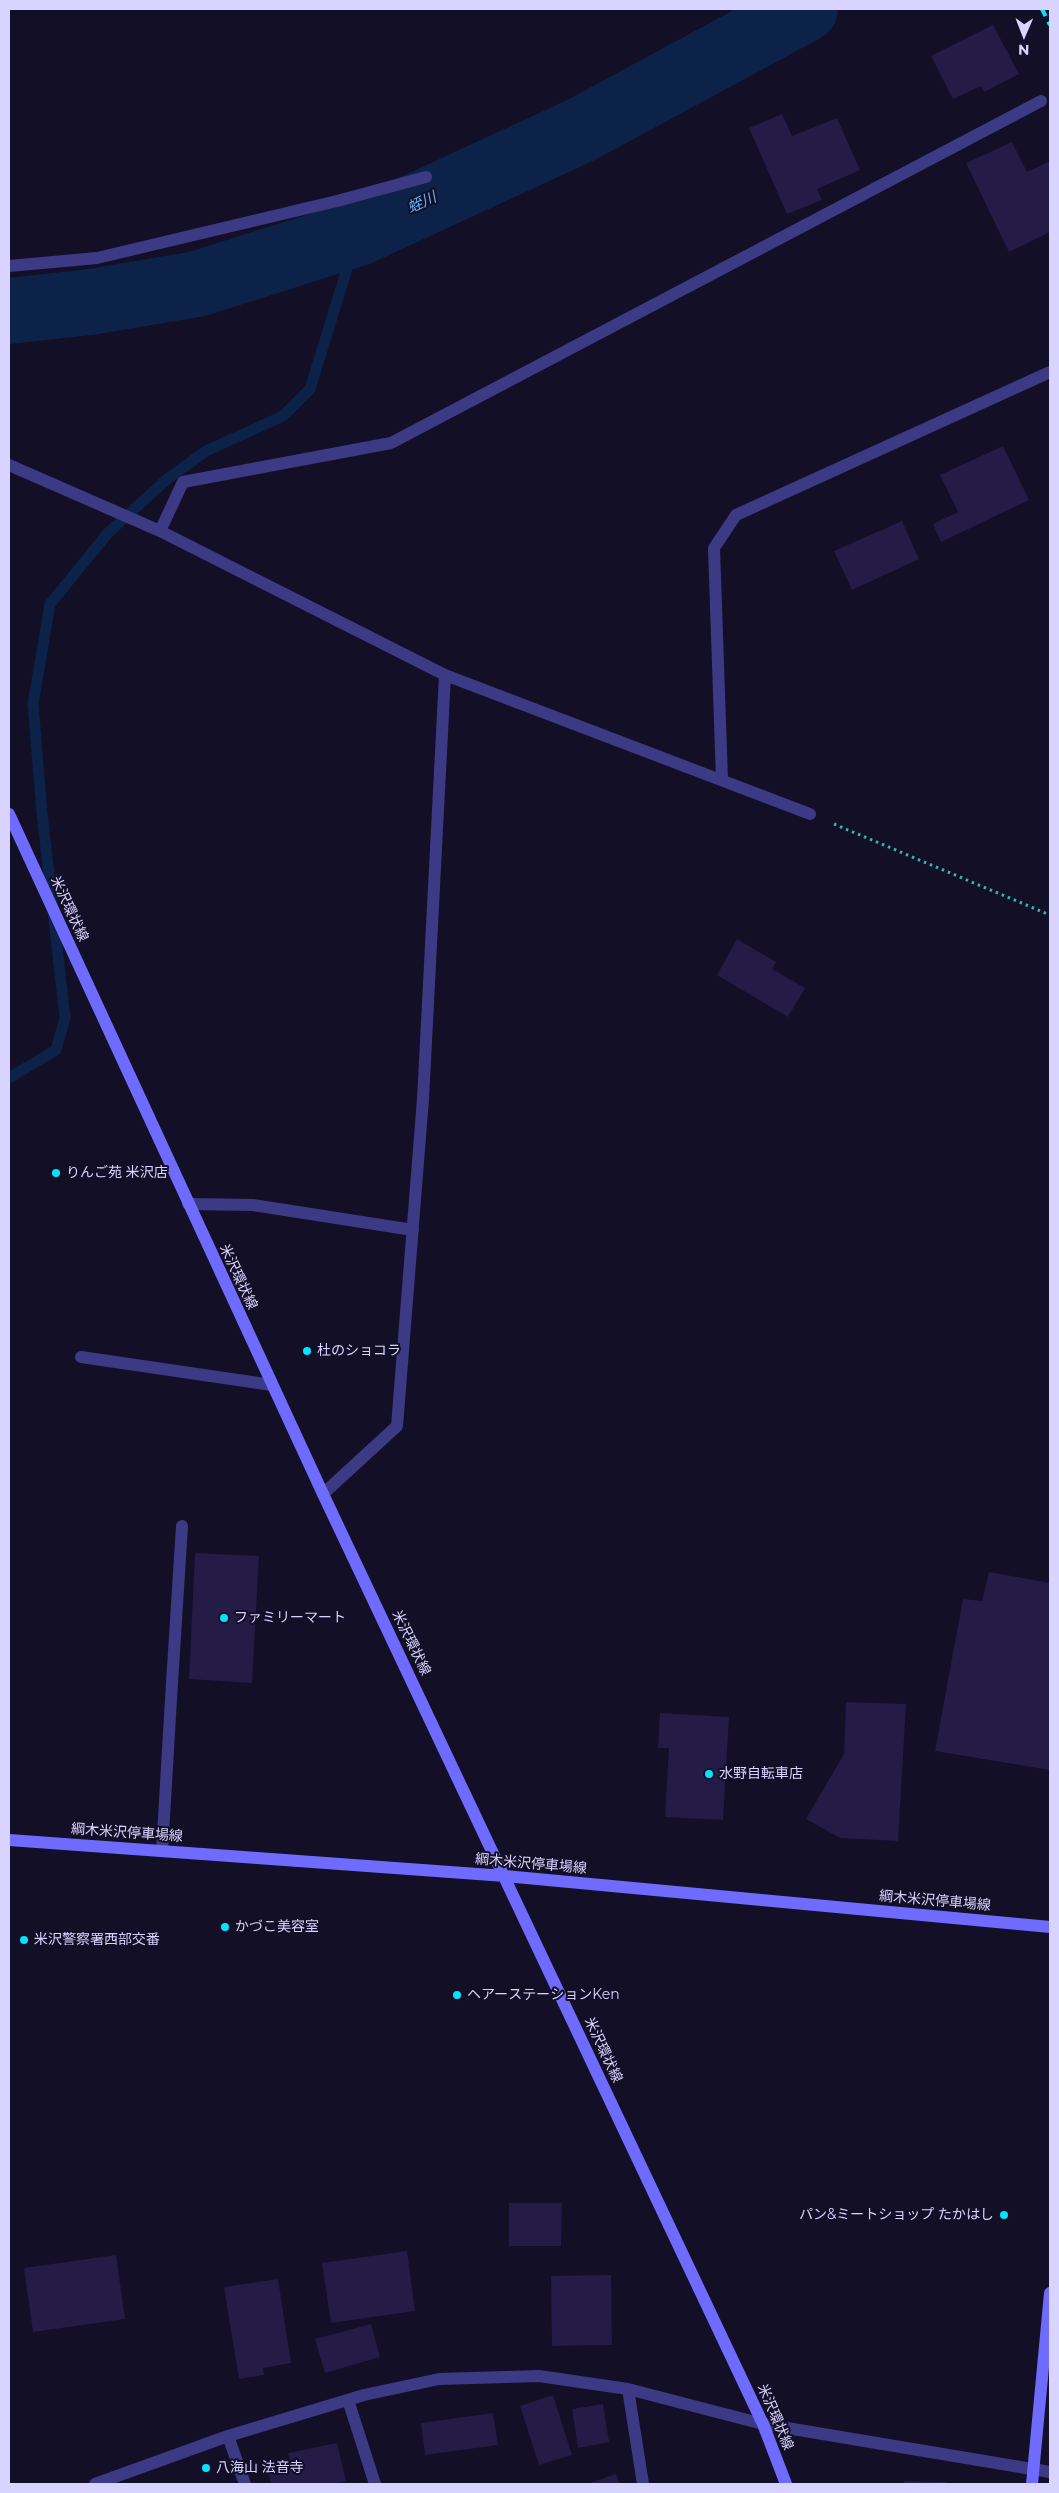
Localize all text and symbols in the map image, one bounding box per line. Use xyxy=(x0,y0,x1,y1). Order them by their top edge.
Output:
north arrow xyxy=(999,10,1049,60)
text: N xyxy=(1018,41,1030,59)
water label: 蛭川 xyxy=(405,189,439,217)
street label: 米沢環状線 xyxy=(47,874,91,944)
place label: りんご苑 米沢店 xyxy=(66,1165,168,1181)
marker: りんご苑 米沢店 xyxy=(50,1167,62,1179)
street label: 米沢環状線 xyxy=(216,1242,260,1312)
place label: 杜のショコラ xyxy=(317,1343,401,1359)
marker: 杜のショコラ xyxy=(301,1345,313,1357)
street label: 米沢環状線 xyxy=(388,1608,434,1678)
place label: ファミリーマート xyxy=(234,1610,346,1626)
marker: ファミリーマート xyxy=(218,1612,230,1624)
place label: 水野自転車店 xyxy=(719,1766,803,1782)
marker: 水野自転車店 xyxy=(703,1768,715,1780)
street label: 綱木米沢停車場線 xyxy=(71,1821,183,1845)
street label: 綱木米沢停車場線 xyxy=(474,1851,588,1877)
street label: 綱木米沢停車場線 xyxy=(878,1888,992,1914)
place label: かづこ美容室 xyxy=(235,1919,319,1935)
marker: かづこ美容室 xyxy=(219,1921,231,1933)
place label: 米沢警察署西部交番 xyxy=(34,1932,160,1948)
marker: 米沢警察署西部交番 xyxy=(18,1934,30,1946)
place label: ヘアーステーションKen xyxy=(467,1987,620,2003)
marker: ヘアーステーションKen xyxy=(451,1989,463,2001)
street label: 米沢環状線 xyxy=(581,2015,625,2085)
place label: パン&ミートショップ たかはし xyxy=(799,2207,994,2223)
marker: パン&ミートショップ たかはし xyxy=(998,2209,1010,2221)
street label: 米沢環状線 xyxy=(754,2382,796,2452)
place label: 八海山 法音寺 xyxy=(216,2460,304,2476)
marker: 八海山 法音寺 xyxy=(200,2462,212,2474)

